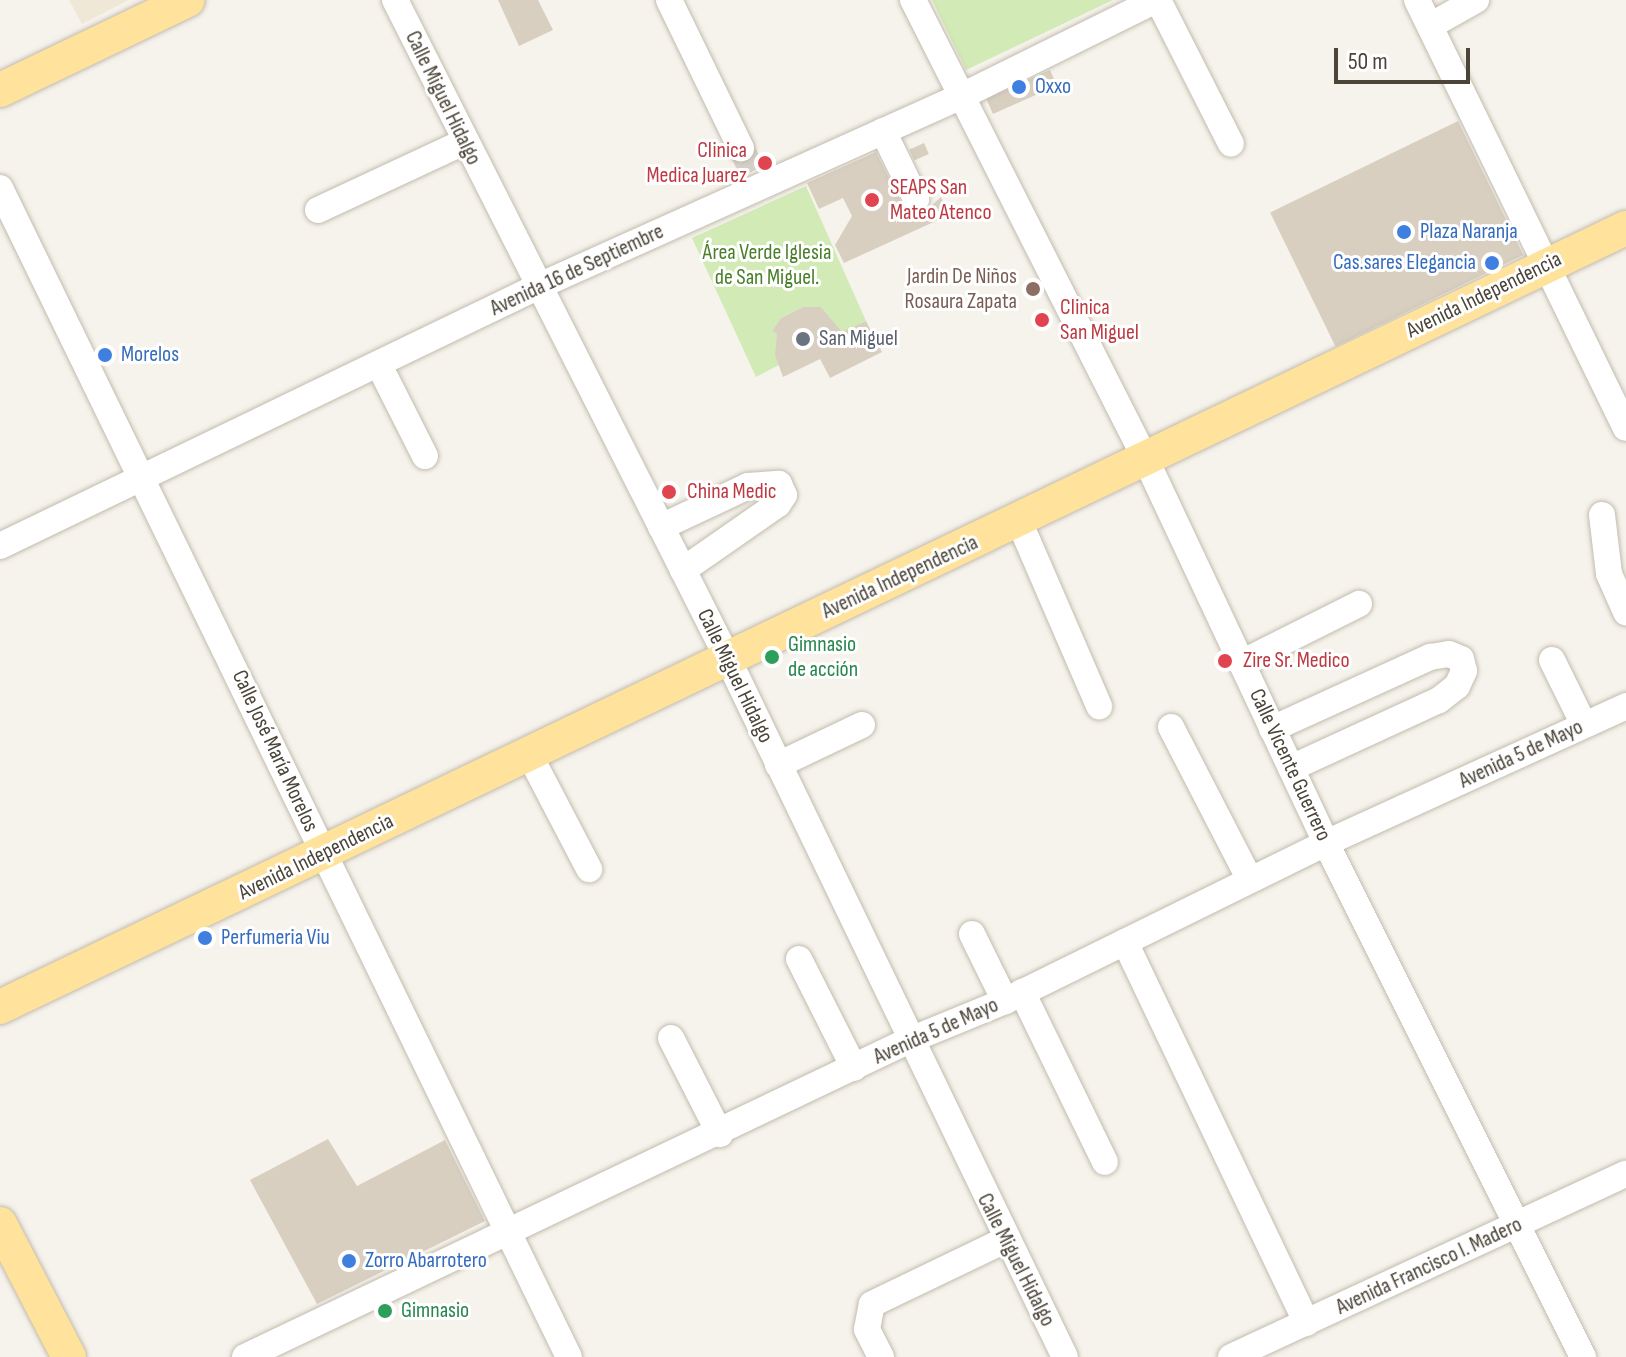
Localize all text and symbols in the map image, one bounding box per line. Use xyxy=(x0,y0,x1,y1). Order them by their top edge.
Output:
street label: Calle Miguel Hidalgo xyxy=(399,27,487,169)
scale bar xyxy=(1338,32,1474,82)
text: 50 m xyxy=(1348,47,1388,76)
place label: Oxxo xyxy=(1035,74,1071,100)
marker: Oxxo xyxy=(1010,78,1028,96)
place label: Clinica Medica Juarez xyxy=(646,137,747,188)
marker: Clinica Medica Juarez xyxy=(754,152,776,174)
place label: SEAPS San Mateo Atenco xyxy=(890,174,992,226)
marker: SEAPS San Mateo Atenco xyxy=(861,189,883,211)
street label: Avenida 16 de Septiembre xyxy=(486,218,668,322)
place label: Plaza Naranja xyxy=(1420,219,1518,245)
marker: Plaza Naranja xyxy=(1395,223,1413,241)
park label: Área Verde Iglesia de San Miguel. xyxy=(703,239,831,290)
street label: Avenida Independencia xyxy=(1402,246,1566,344)
place label: Cas.sares Elegancia xyxy=(1333,250,1476,276)
marker: Cas.sares Elegancia xyxy=(1483,254,1501,272)
place label: Jardin De Niños Rosaura Zapata xyxy=(905,263,1017,314)
marker: Jardin De Niños Rosaura Zapata xyxy=(1024,280,1042,298)
place label: Clinica San Miguel xyxy=(1060,294,1139,346)
marker: Clinica San Miguel xyxy=(1031,309,1053,331)
place label: San Miguel xyxy=(819,326,898,352)
marker: San Miguel xyxy=(794,330,812,348)
place label: Morelos xyxy=(121,342,179,368)
marker: Morelos xyxy=(96,346,114,364)
place label: China Medic xyxy=(687,479,777,505)
marker: China Medic xyxy=(658,481,680,503)
street label: Avenida Independencia xyxy=(818,529,982,625)
street label: Calle Miguel Hidalgo xyxy=(691,605,779,747)
place label: Gimnasio de acción xyxy=(788,631,858,682)
marker: Gimnasio de acción xyxy=(763,648,781,666)
place label: Zire Sr. Medico xyxy=(1243,648,1350,674)
marker: Zire Sr. Medico xyxy=(1214,650,1236,672)
street label: Calle José María Morelos xyxy=(226,666,324,836)
street label: Calle Vicente Guerrero xyxy=(1243,685,1337,845)
street label: Avenida 5 de Mayo xyxy=(1455,714,1587,794)
street label: Avenida Independencia xyxy=(234,808,398,906)
place label: Perfumeria Viu xyxy=(221,925,330,951)
marker: Perfumeria Viu xyxy=(196,929,214,947)
street label: Avenida 5 de Mayo xyxy=(870,992,1002,1070)
street label: Calle Miguel Hidalgo xyxy=(971,1189,1061,1331)
street label: Avenida Francisco I. Madero xyxy=(1332,1211,1526,1321)
place label: Zorro Abarrotero xyxy=(365,1248,487,1274)
marker: Zorro Abarrotero xyxy=(340,1252,358,1270)
place label: Gimnasio xyxy=(401,1298,469,1324)
marker: Gimnasio xyxy=(376,1302,394,1320)

